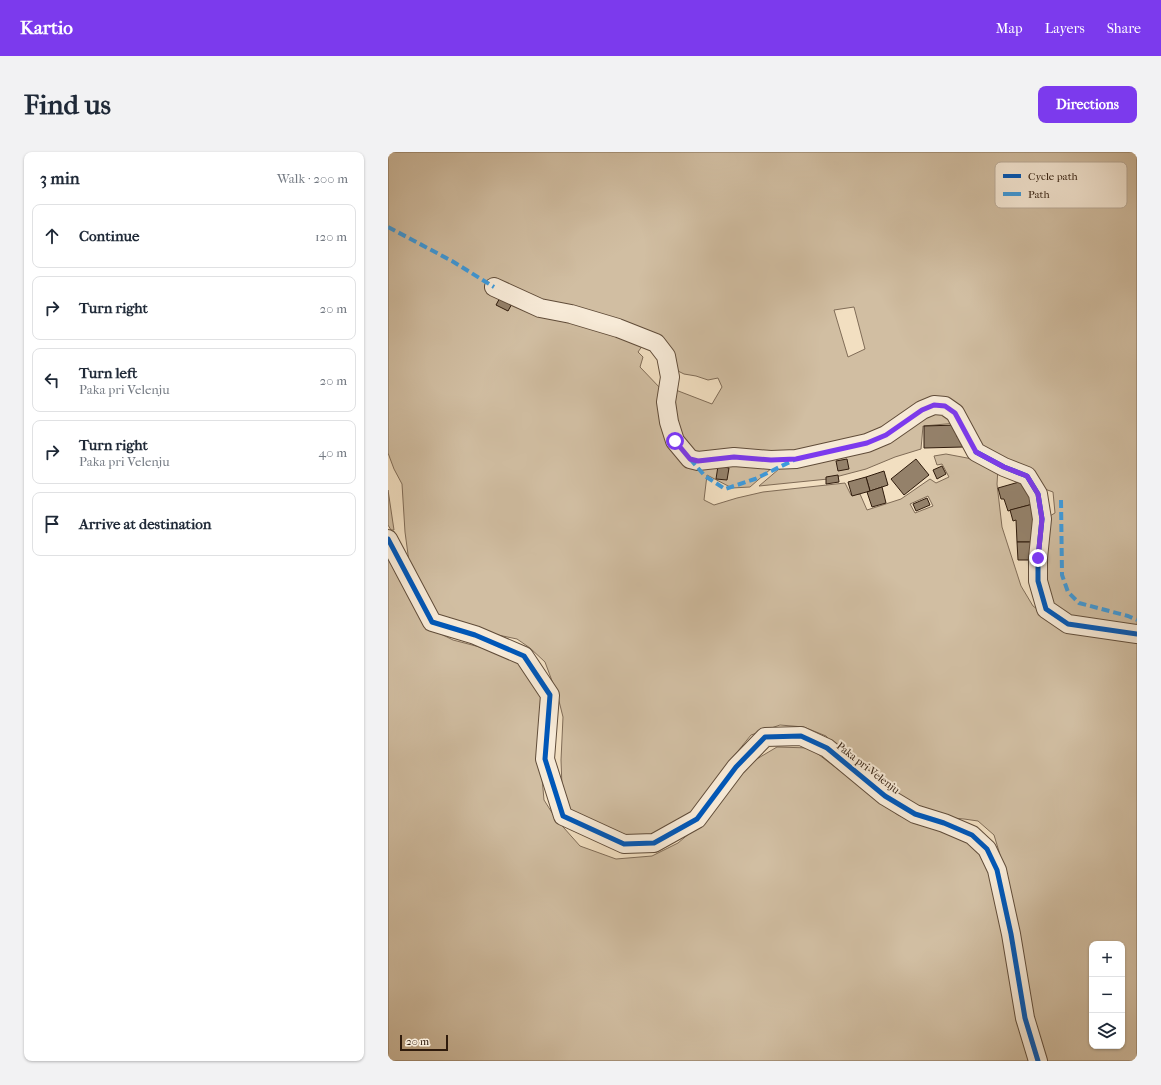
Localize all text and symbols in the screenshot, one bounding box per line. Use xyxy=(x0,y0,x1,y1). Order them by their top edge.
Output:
text: Kartio xyxy=(20,17,73,39)
text: Map xyxy=(996,20,1023,37)
text: Layers xyxy=(1045,20,1085,37)
text: Share xyxy=(1107,20,1141,37)
button: Directions xyxy=(1038,86,1137,123)
text: Find us xyxy=(24,88,111,121)
legend xyxy=(995,162,1127,208)
text: 3 min xyxy=(40,168,80,188)
text: Cycle path xyxy=(1028,170,1079,183)
text: Walk · 200 m xyxy=(277,171,348,186)
text: Path xyxy=(1028,188,1051,201)
icon: ahead xyxy=(41,225,63,247)
text: Continue xyxy=(79,227,139,245)
text: 120 m xyxy=(315,229,347,244)
icon: right xyxy=(41,297,63,319)
text: Turn right xyxy=(79,299,148,317)
text: 20 m xyxy=(320,301,347,316)
text: Turn left xyxy=(79,364,137,382)
icon: left xyxy=(41,369,63,391)
text: 20 m xyxy=(320,373,347,388)
text: Paka pri Velenju xyxy=(79,382,170,397)
route start xyxy=(666,432,684,450)
text: Turn right xyxy=(79,436,148,454)
icon: right xyxy=(41,441,63,463)
text: 40 m xyxy=(319,445,347,460)
text: Paka pri Velenju xyxy=(79,454,170,469)
icon: arrive xyxy=(41,513,63,535)
text: Arrive at destination xyxy=(79,515,211,533)
route end xyxy=(1029,549,1047,567)
street label: Paka pri Velenju xyxy=(834,739,903,797)
map controls xyxy=(1089,941,1125,1049)
button: + xyxy=(1089,941,1125,977)
button: − xyxy=(1089,977,1125,1013)
button: layers xyxy=(1089,1013,1125,1049)
scale bar xyxy=(400,1033,448,1052)
text: 20 m xyxy=(406,1035,429,1048)

